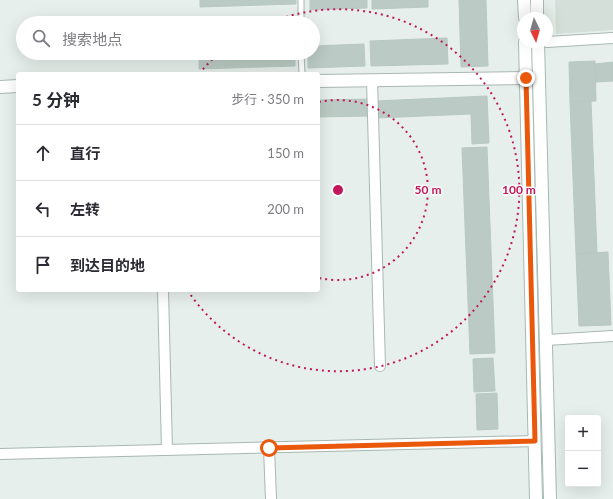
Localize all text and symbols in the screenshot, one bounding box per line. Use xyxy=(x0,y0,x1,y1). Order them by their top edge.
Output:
north arrow xyxy=(517,12,553,48)
search box xyxy=(16,16,320,60)
icon: search xyxy=(30,27,52,49)
text: 搜索地点 xyxy=(62,30,122,48)
route end xyxy=(517,69,535,87)
text: 5 分钟 xyxy=(32,89,80,110)
text: 步行 · 350 m xyxy=(231,91,304,107)
icon: ahead xyxy=(32,142,54,164)
text: 直行 xyxy=(70,144,100,162)
text: 150 m xyxy=(267,145,304,161)
text: 50 m xyxy=(415,182,441,197)
text: 100 m xyxy=(502,182,536,197)
centre of rings xyxy=(331,183,345,197)
icon: left xyxy=(32,198,54,220)
text: 左转 xyxy=(70,200,100,218)
text: 200 m xyxy=(267,201,304,217)
icon: arrive xyxy=(32,254,54,276)
text: 到达目的地 xyxy=(70,256,145,274)
map controls xyxy=(565,415,601,487)
button: + xyxy=(565,415,601,451)
route start xyxy=(260,439,278,457)
button: − xyxy=(565,451,601,487)

